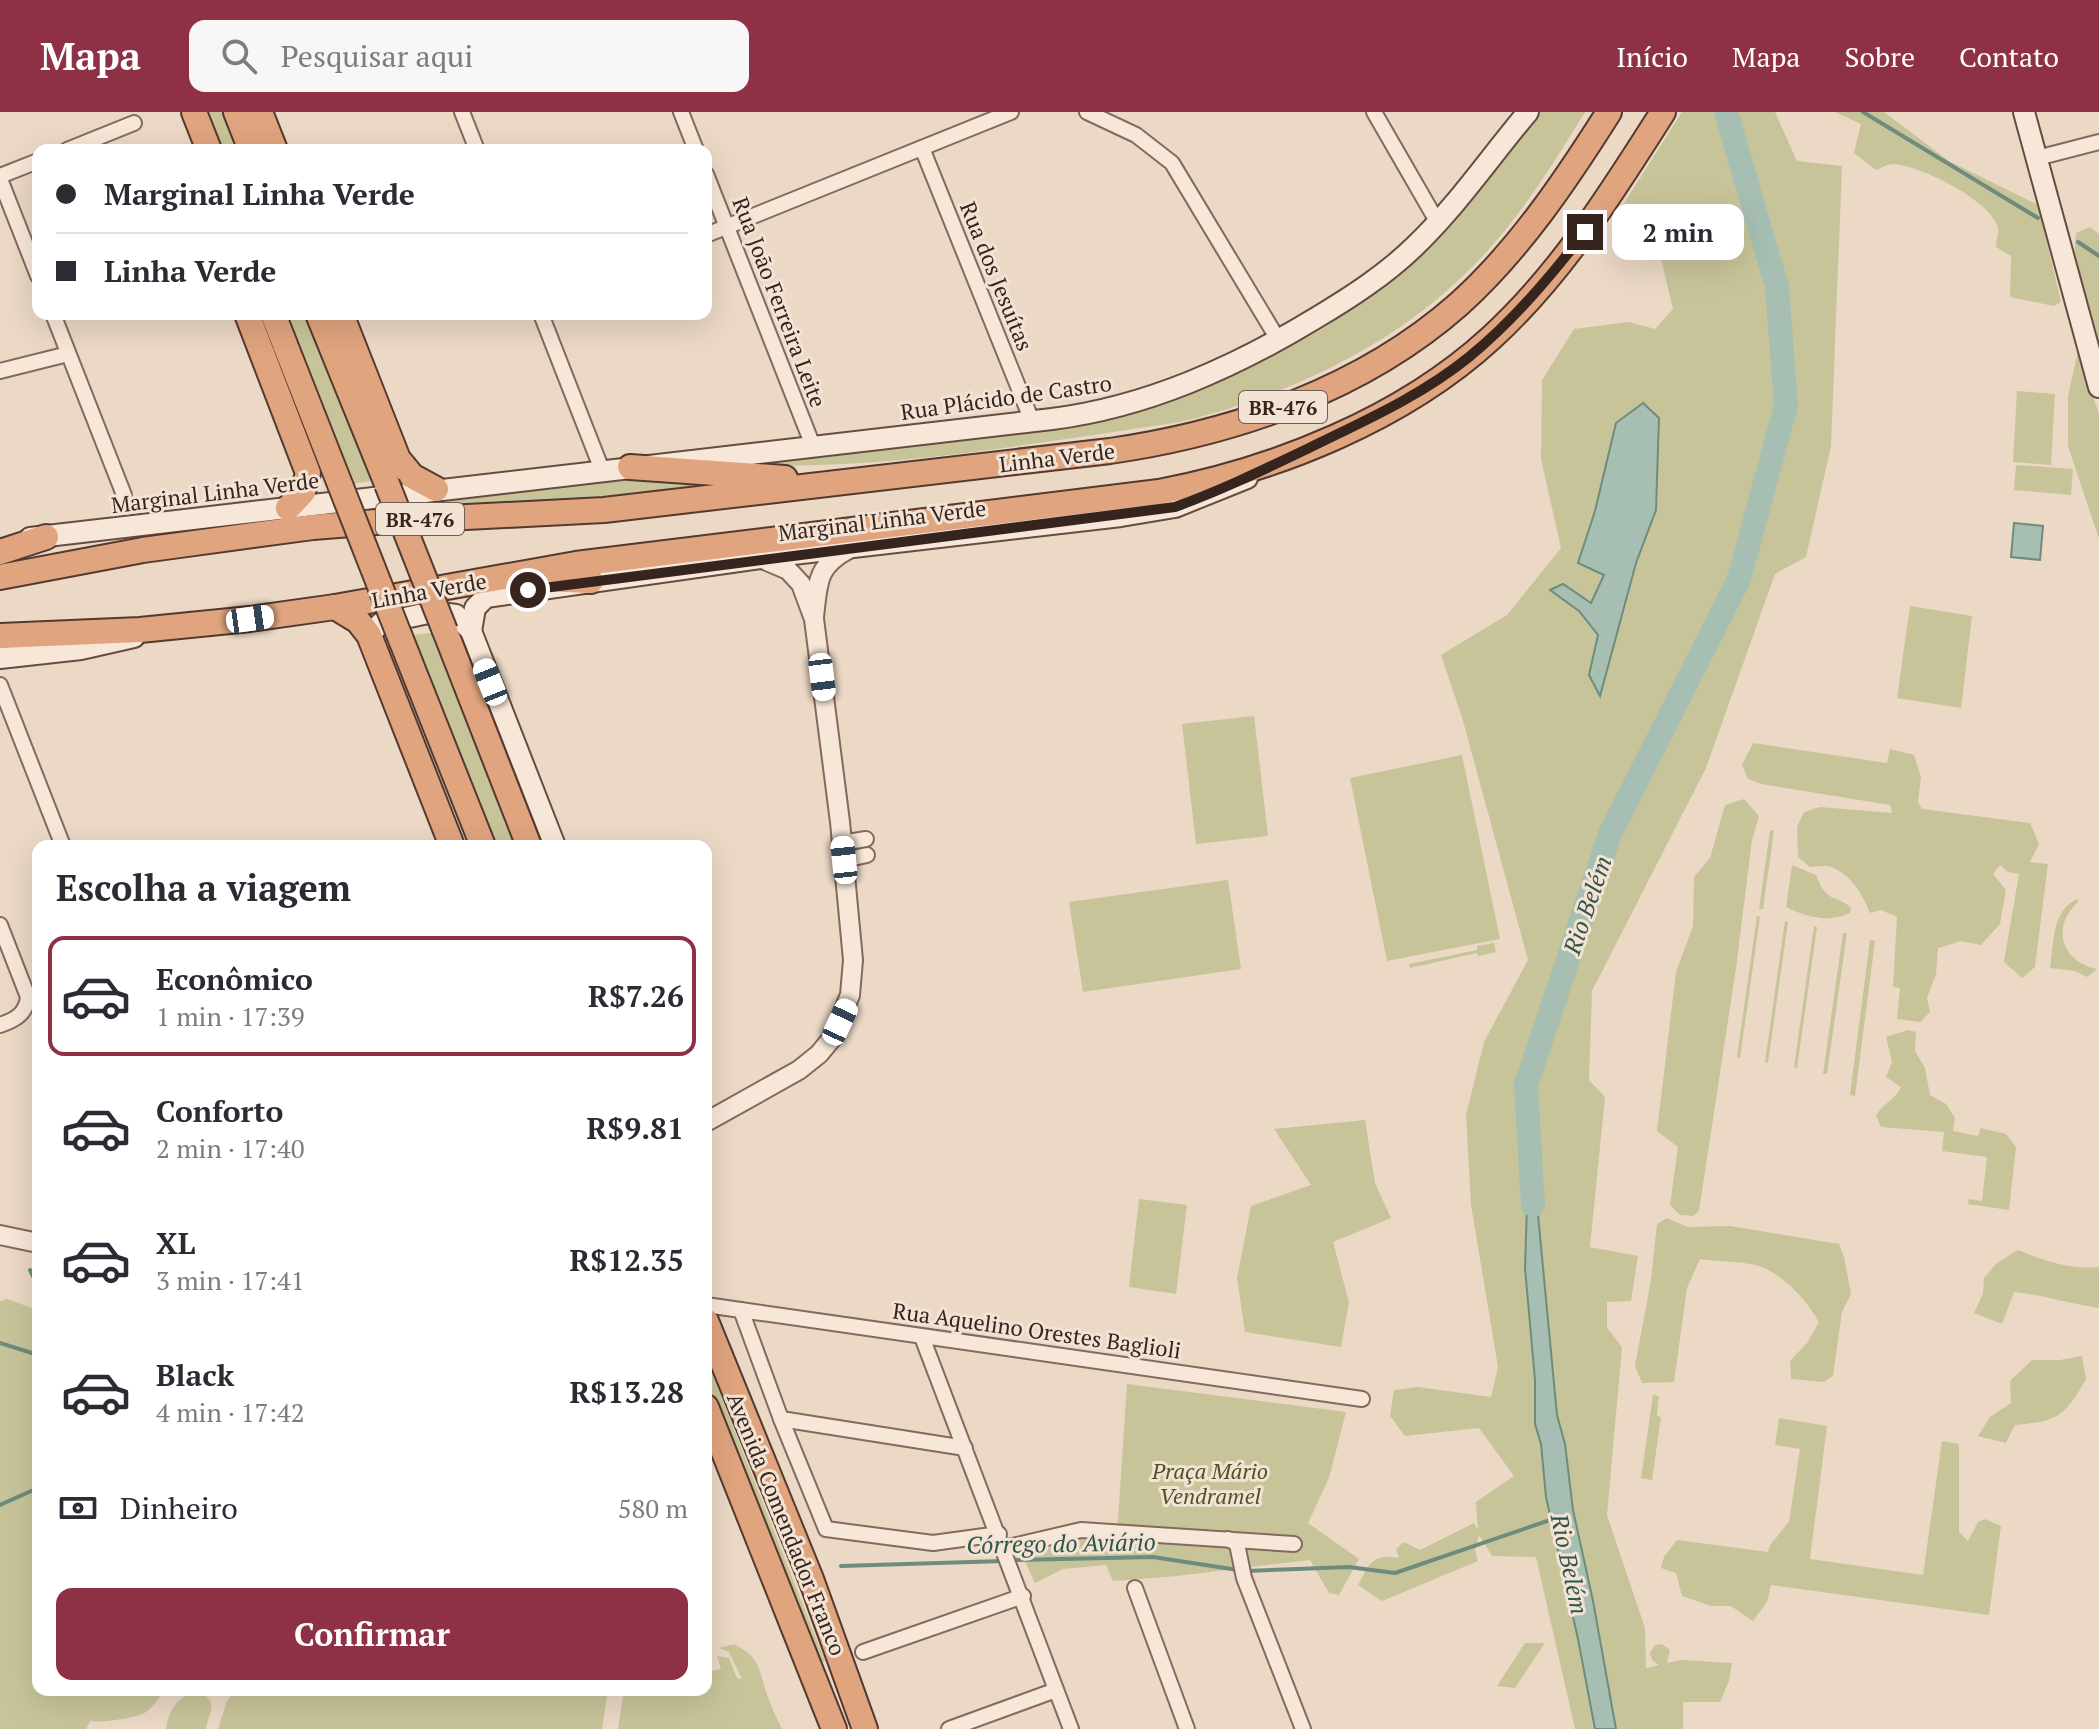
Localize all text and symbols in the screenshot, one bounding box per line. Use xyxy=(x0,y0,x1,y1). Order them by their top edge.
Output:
search box xyxy=(189,20,749,92)
text: Mapa xyxy=(40,31,141,81)
icon: search xyxy=(217,34,261,78)
text: Pesquisar aqui xyxy=(281,36,473,76)
text: Início xyxy=(1616,38,1688,75)
text: Mapa xyxy=(1732,38,1801,75)
text: Sobre xyxy=(1845,38,1915,75)
text: Contato xyxy=(1959,38,2059,75)
text: Marginal Linha Verde xyxy=(104,174,415,214)
street label: Rua João Ferreira Leite xyxy=(727,193,833,411)
street label: Rua dos Jesuítas xyxy=(954,197,1040,355)
callout: 2 min xyxy=(1613,204,1745,260)
route end xyxy=(1567,214,1603,250)
text: 2 min xyxy=(1642,215,1714,249)
text: Linha Verde xyxy=(104,251,276,291)
street label: Rua Plácido de Castro xyxy=(899,368,1113,426)
road number: BR-476 xyxy=(1239,391,1327,423)
street label: Linha Verde xyxy=(997,436,1117,478)
street label: Marginal Linha Verde xyxy=(109,465,321,519)
street label: Marginal Linha Verde xyxy=(776,493,988,547)
road number: BR-476 xyxy=(376,503,464,535)
street label: Linha Verde xyxy=(369,566,489,614)
route start xyxy=(510,572,546,608)
car xyxy=(225,604,275,634)
car xyxy=(807,652,837,702)
car xyxy=(470,655,510,709)
car xyxy=(830,835,858,885)
water label: Rio Belém xyxy=(1555,852,1619,959)
text: Escolha a viagem xyxy=(56,864,351,911)
text: Econômico xyxy=(156,959,313,999)
icon: car xyxy=(60,960,132,1032)
text: R$7.26 xyxy=(588,976,684,1016)
car xyxy=(819,995,861,1049)
text: 1 min · 17:39 xyxy=(156,999,305,1033)
text: Conforto xyxy=(156,1091,283,1131)
icon: car xyxy=(60,1092,132,1164)
text: R$9.81 xyxy=(586,1108,684,1148)
text: 2 min · 17:40 xyxy=(156,1131,305,1165)
text: XL xyxy=(156,1223,195,1263)
icon: car xyxy=(60,1224,132,1296)
text: R$12.35 xyxy=(569,1240,684,1280)
text: 3 min · 17:41 xyxy=(156,1263,305,1297)
street label: Rua Aquelino Orestes Baglioli xyxy=(891,1295,1183,1365)
text: Black xyxy=(156,1355,234,1395)
icon: car xyxy=(60,1356,132,1428)
text: R$13.28 xyxy=(569,1372,684,1412)
street label: Avenida Comendador Franco xyxy=(721,1388,853,1660)
text: 4 min · 17:42 xyxy=(156,1395,305,1429)
park label: Praça Mário Vendramel xyxy=(1151,1456,1268,1510)
icon: cash xyxy=(56,1486,100,1530)
text: Dinheiro xyxy=(120,1488,238,1528)
text: 580 m xyxy=(618,1491,688,1525)
water label: Rio Belém xyxy=(1544,1510,1596,1617)
water label: Córrego do Aviário xyxy=(966,1525,1156,1561)
button: Confirmar xyxy=(56,1588,688,1680)

